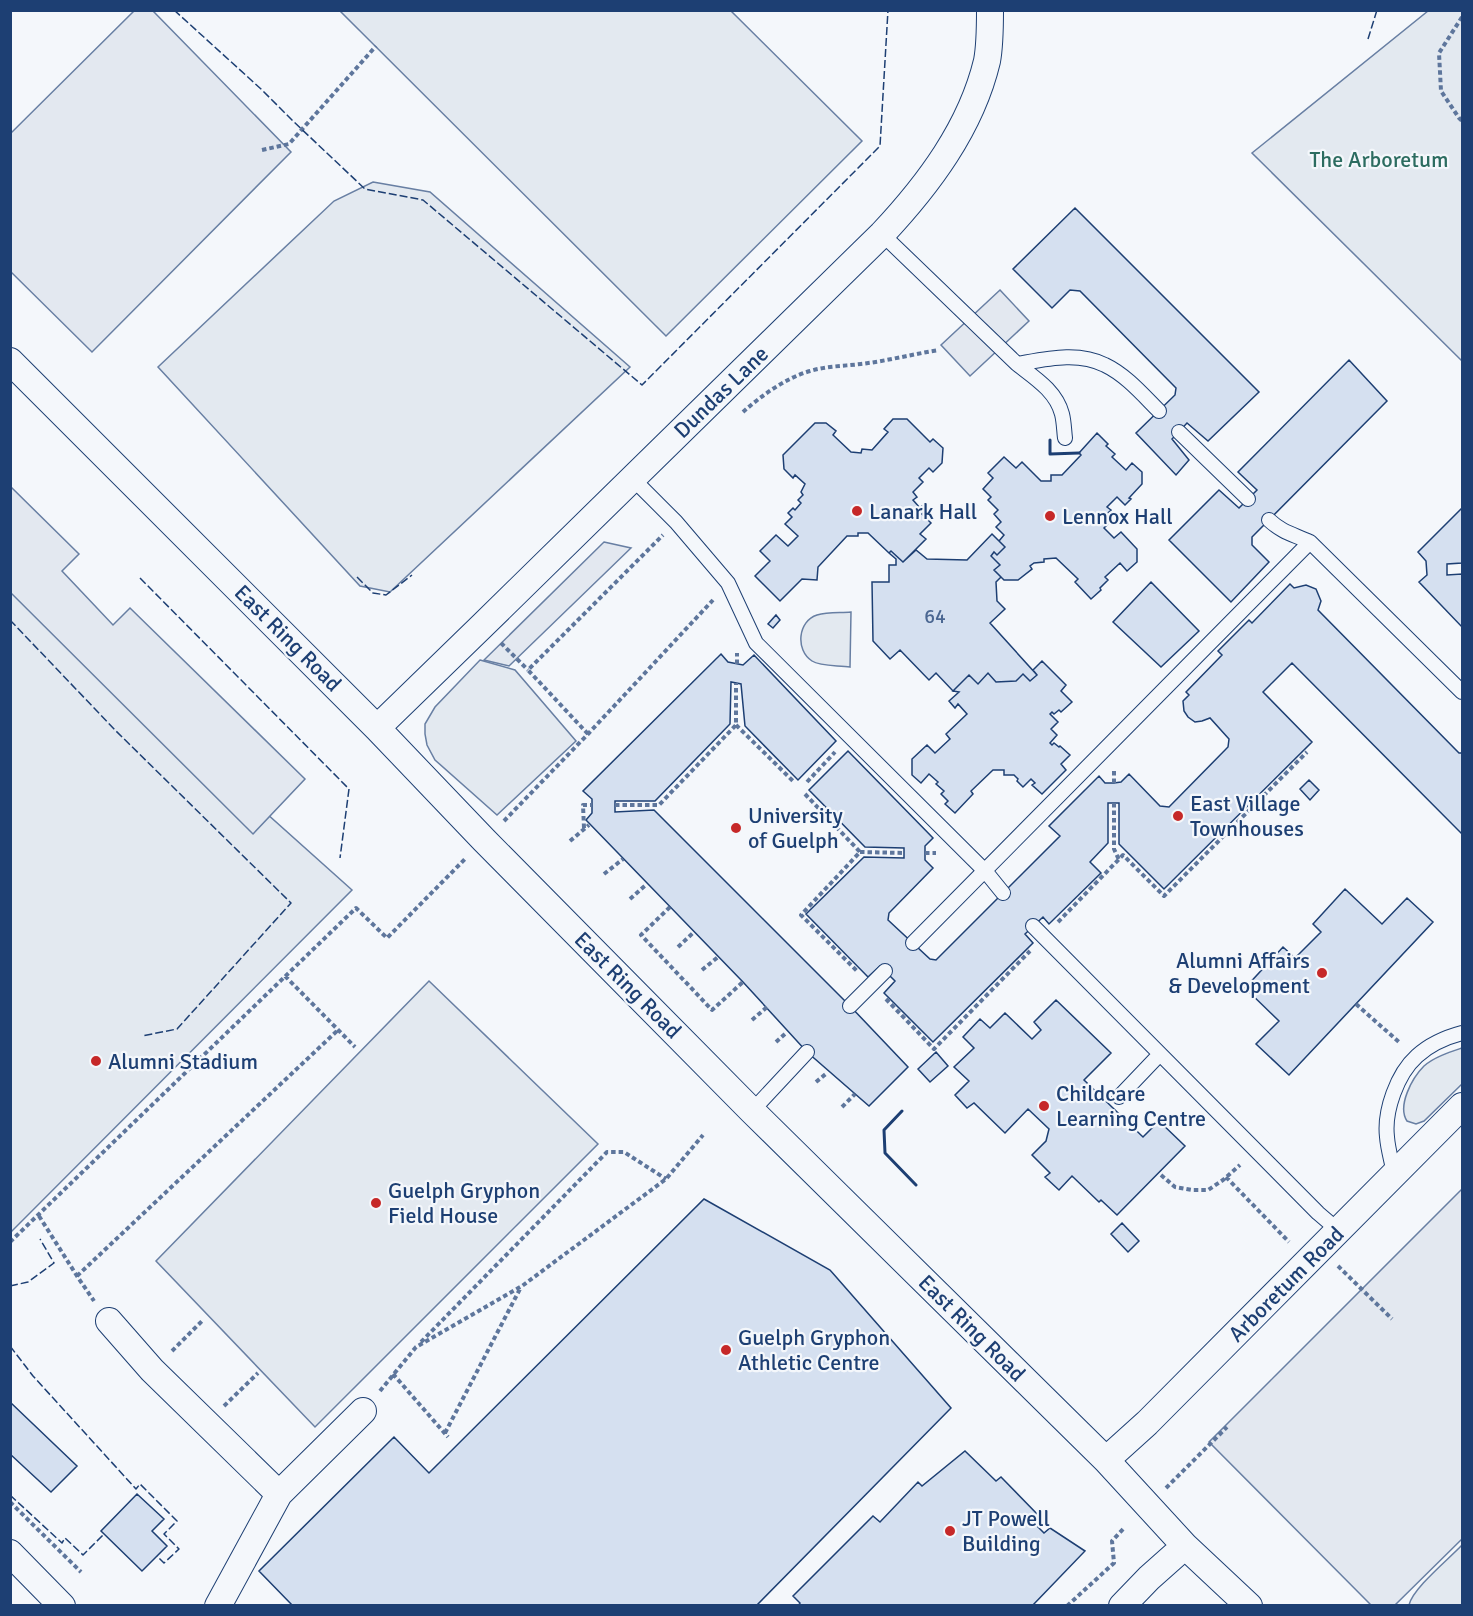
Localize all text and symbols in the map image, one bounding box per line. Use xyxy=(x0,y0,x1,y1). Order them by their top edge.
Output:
park label: The Arboretum xyxy=(1309,146,1449,173)
street label: Dundas Lane xyxy=(668,340,774,444)
place label: Lanark Hall xyxy=(869,498,977,525)
place label: Lennox Hall xyxy=(1062,503,1173,530)
marker: Lanark Hall xyxy=(850,504,864,518)
marker: Lennox Hall xyxy=(1043,509,1057,523)
street label: East Ring Road xyxy=(229,579,347,697)
house number: 64 xyxy=(924,604,946,629)
place label: East Village Townhouses xyxy=(1190,790,1304,842)
place label: University of Guelph xyxy=(748,802,844,854)
marker: East Village Townhouses xyxy=(1171,809,1185,823)
marker: University of Guelph xyxy=(729,821,743,835)
street label: East Ring Road xyxy=(569,926,687,1044)
place label: Alumni Affairs & Development xyxy=(1168,947,1310,999)
marker: Alumni Affairs & Development xyxy=(1315,966,1329,980)
place label: Alumni Stadium xyxy=(108,1048,258,1075)
marker: Alumni Stadium xyxy=(89,1054,103,1068)
place label: Childcare Learning Centre xyxy=(1056,1080,1206,1132)
marker: Childcare Learning Centre xyxy=(1037,1099,1051,1113)
place label: Guelph Gryphon Field House xyxy=(388,1177,540,1229)
marker: Guelph Gryphon Field House xyxy=(369,1196,383,1210)
street label: Arboretum Road xyxy=(1223,1221,1349,1347)
street label: East Ring Road xyxy=(913,1269,1031,1387)
place label: Guelph Gryphon Athletic Centre xyxy=(738,1324,890,1376)
marker: Guelph Gryphon Athletic Centre xyxy=(719,1343,733,1357)
place label: JT Powell Building xyxy=(962,1505,1050,1557)
marker: JT Powell Building xyxy=(943,1524,957,1538)

